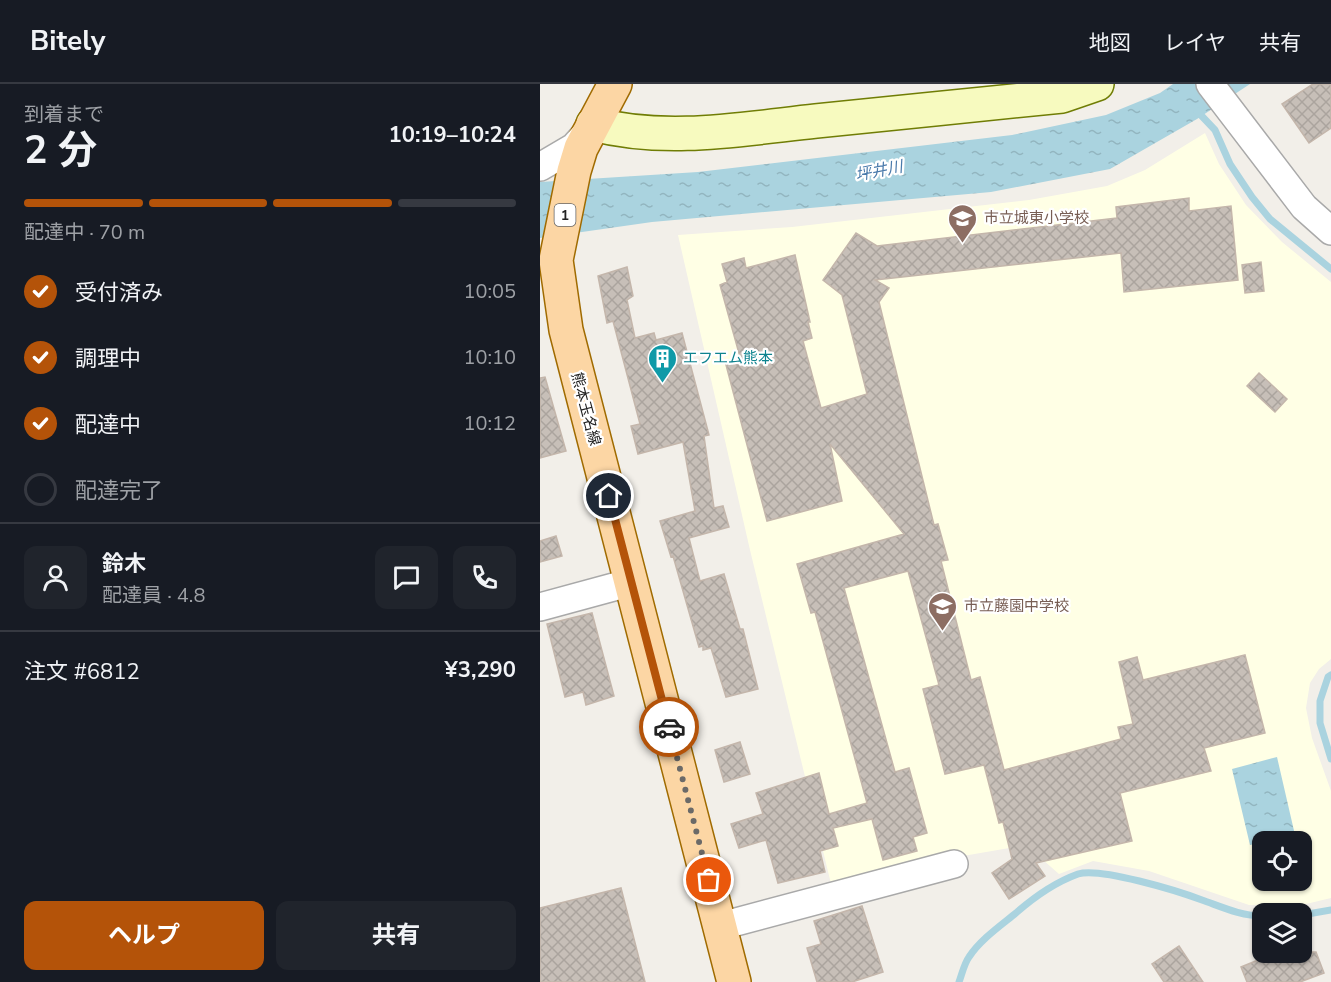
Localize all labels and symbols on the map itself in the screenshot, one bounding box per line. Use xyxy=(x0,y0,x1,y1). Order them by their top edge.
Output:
water label: 坪井川 xyxy=(853,155,907,186)
school or university icon: 市立城東小学校 xyxy=(947,202,979,244)
road number: 1 xyxy=(555,204,576,226)
place label: 市立城東小学校 xyxy=(984,208,1089,228)
building icon: エフエム熊本 xyxy=(646,342,678,384)
place label: エフエム熊本 xyxy=(683,348,773,368)
street label: 熊本玉名線 xyxy=(567,370,605,448)
pin xyxy=(583,470,634,521)
school or university icon: 市立藤園中学校 xyxy=(927,590,959,632)
place label: 市立藤園中学校 xyxy=(964,596,1069,616)
courier xyxy=(639,697,699,757)
pin xyxy=(683,854,734,905)

